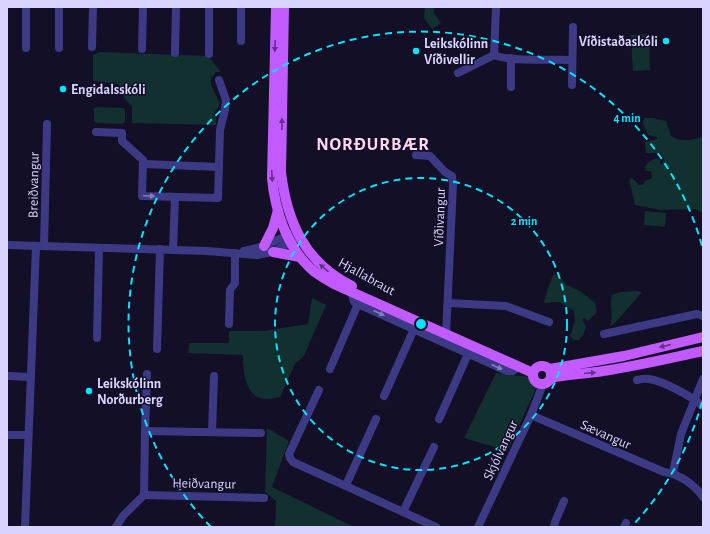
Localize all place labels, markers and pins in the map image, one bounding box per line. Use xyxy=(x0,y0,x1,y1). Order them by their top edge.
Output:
place label: Víðistaðaskóli xyxy=(579,35,658,49)
marker: Víðistaðaskóli xyxy=(661,36,671,46)
place label: Leikskólinn Víðivellir xyxy=(424,37,488,67)
marker: Leikskólinn Víðivellir xyxy=(411,46,421,56)
place label: Engidalsskóli xyxy=(71,83,146,97)
marker: Engidalsskóli xyxy=(58,84,68,94)
centre of rings xyxy=(414,317,428,331)
place label: Leikskólinn Norðurberg xyxy=(97,377,164,407)
marker: Leikskólinn Norðurberg xyxy=(84,386,94,396)

